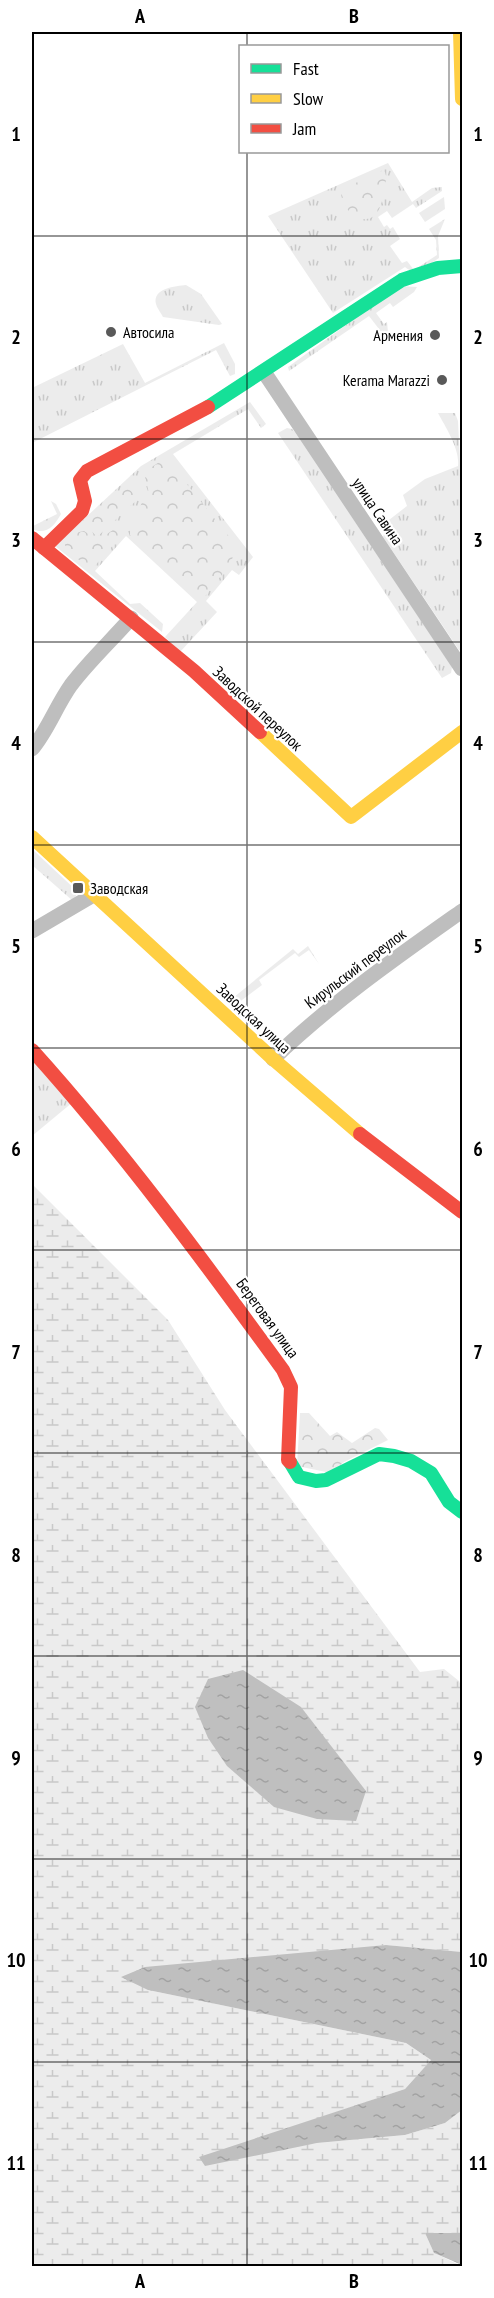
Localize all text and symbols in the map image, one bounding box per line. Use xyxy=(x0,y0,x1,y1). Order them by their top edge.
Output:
text: A xyxy=(134,3,146,29)
text: B xyxy=(349,3,359,29)
legend xyxy=(239,45,449,153)
text: Fast xyxy=(293,57,319,80)
text: Slow xyxy=(293,87,324,110)
text: Jam xyxy=(292,117,316,140)
text: 1 xyxy=(11,121,21,147)
text: 1 xyxy=(473,121,483,147)
place label: Автосила xyxy=(123,322,175,342)
text: 2 xyxy=(11,324,21,350)
text: 2 xyxy=(473,324,483,350)
marker: Автосила xyxy=(104,325,118,339)
place label: Армения xyxy=(373,325,423,345)
marker: Армения xyxy=(428,328,442,342)
place label: Kerama Marazzi xyxy=(343,370,430,390)
marker: Kerama Marazzi xyxy=(435,373,449,387)
street label: улица Савина xyxy=(348,474,408,548)
text: 3 xyxy=(11,527,21,553)
text: 3 xyxy=(473,527,483,553)
street label: Заводской переулок xyxy=(209,661,307,755)
text: 4 xyxy=(11,730,21,756)
text: 4 xyxy=(473,730,483,756)
place label: Заводская xyxy=(90,878,148,898)
marker: Заводская xyxy=(71,881,85,895)
street label: Кирульский переулок xyxy=(300,923,410,1013)
text: 5 xyxy=(11,933,21,959)
text: 5 xyxy=(473,933,483,959)
street label: Заводская улица xyxy=(213,979,295,1057)
text: 6 xyxy=(11,1136,21,1162)
text: 6 xyxy=(473,1136,483,1162)
street label: Береговая улица xyxy=(232,1274,304,1362)
text: 7 xyxy=(11,1339,21,1365)
text: 7 xyxy=(473,1339,483,1365)
text: 8 xyxy=(11,1542,21,1568)
text: 8 xyxy=(473,1542,483,1568)
text: 9 xyxy=(11,1745,21,1771)
text: 9 xyxy=(473,1745,483,1771)
text: 10 xyxy=(6,1947,26,1973)
text: 10 xyxy=(468,1947,488,1973)
text: 11 xyxy=(6,2150,26,2176)
text: 11 xyxy=(468,2150,488,2176)
text: A xyxy=(134,2268,146,2294)
text: B xyxy=(349,2268,359,2294)

